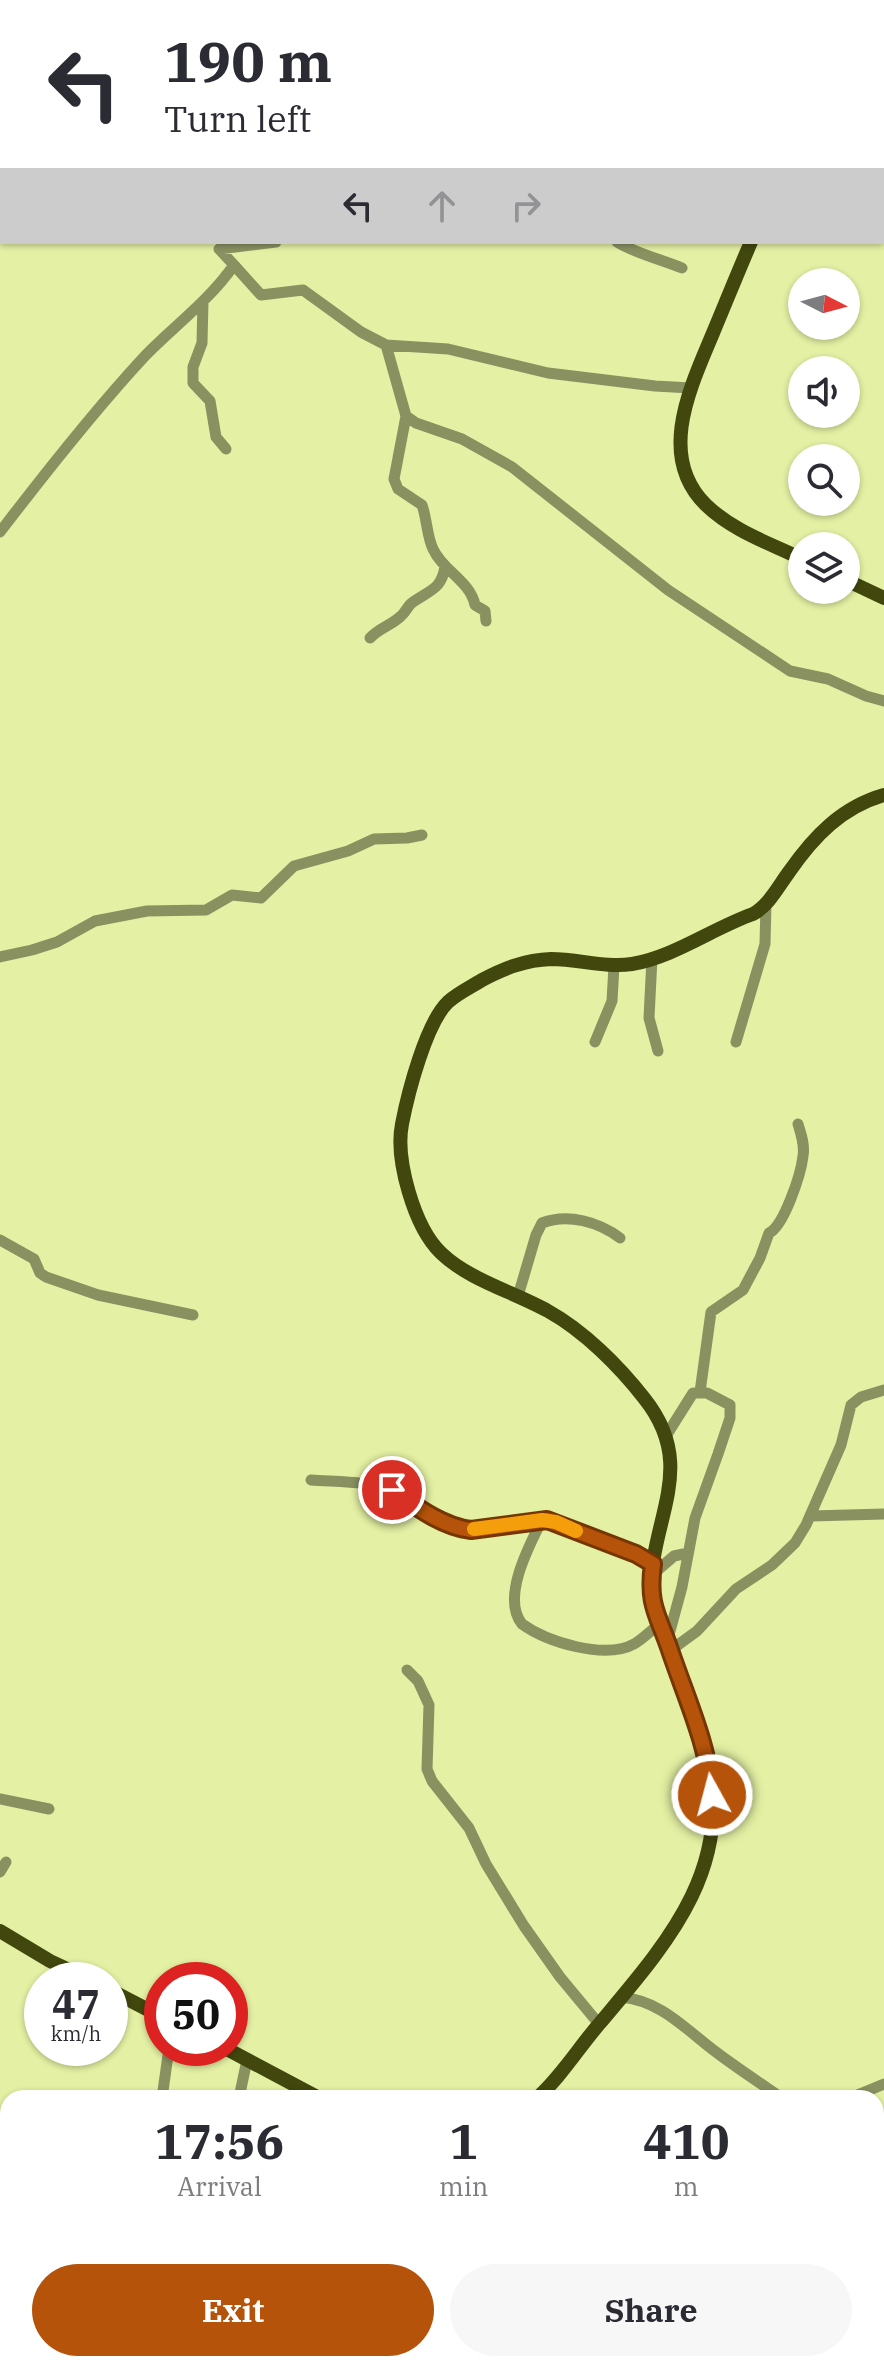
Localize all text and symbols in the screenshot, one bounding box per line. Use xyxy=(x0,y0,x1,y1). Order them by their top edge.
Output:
text: 190 m xyxy=(164,25,332,97)
icon: left xyxy=(32,32,136,136)
text: Turn left xyxy=(164,95,311,142)
icon: left xyxy=(336,184,380,228)
icon: ahead xyxy=(420,184,464,228)
icon: right xyxy=(504,184,548,228)
north arrow xyxy=(788,268,860,340)
map controls xyxy=(788,268,860,604)
button: sound xyxy=(788,356,860,428)
button: search xyxy=(788,444,860,516)
button: layers xyxy=(788,532,860,604)
pin xyxy=(358,1456,426,1524)
icon: arrive xyxy=(370,1468,414,1512)
position arrow xyxy=(670,1753,754,1837)
speed limit sign: 50 xyxy=(144,1962,248,2066)
text: 47 xyxy=(52,1978,100,2030)
text: km/h xyxy=(51,2020,101,2047)
text: 17:56 xyxy=(155,2110,284,2172)
text: 1 xyxy=(449,2110,478,2172)
text: 410 xyxy=(643,2110,729,2172)
text: Arrival xyxy=(177,2169,262,2203)
text: min xyxy=(439,2169,488,2203)
text: m xyxy=(674,2169,699,2203)
button: Exit xyxy=(32,2264,434,2356)
button: Share xyxy=(450,2264,852,2356)

